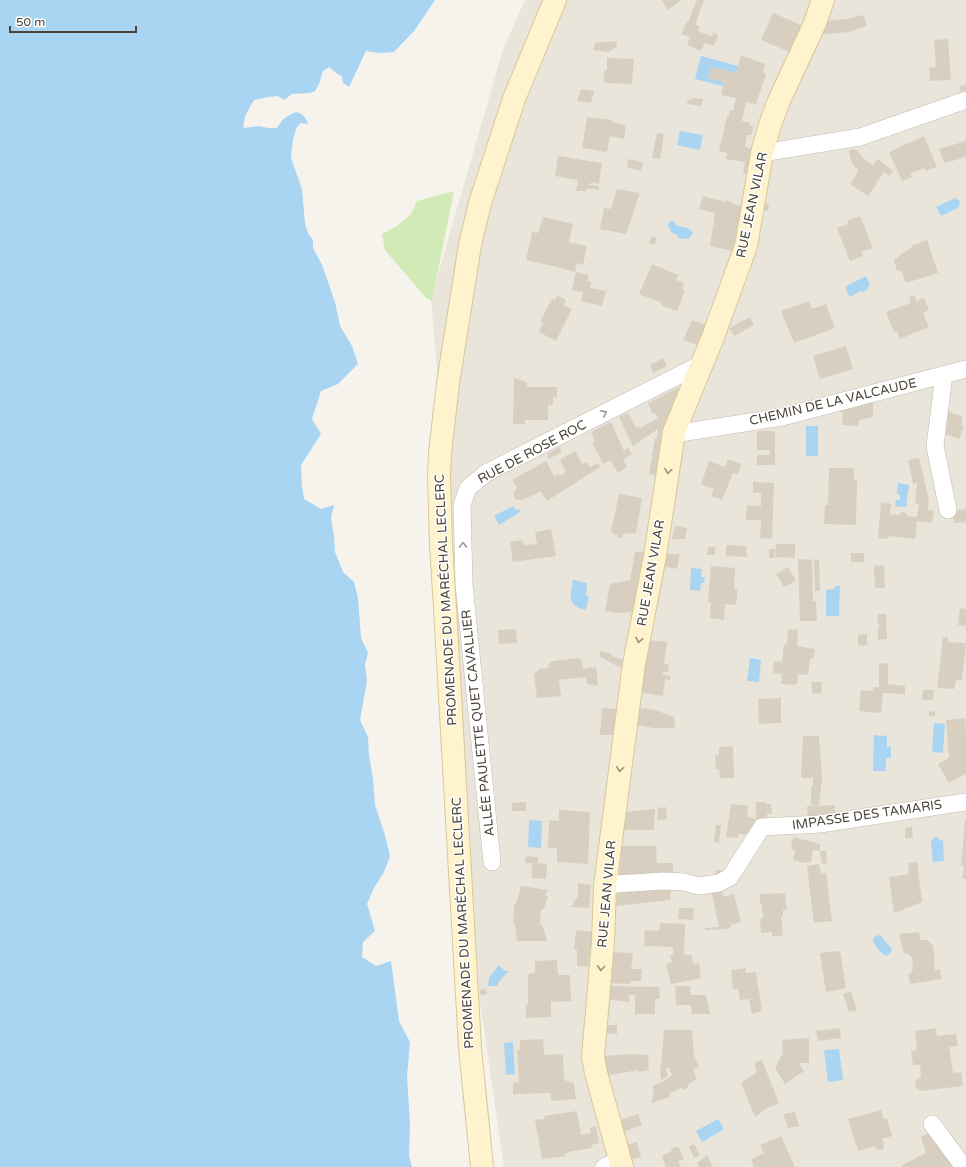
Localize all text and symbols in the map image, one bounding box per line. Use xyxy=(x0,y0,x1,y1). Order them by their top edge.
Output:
scale bar xyxy=(10,8,136,34)
text: 50 m xyxy=(16,15,45,29)
street label: RUE JEAN VILAR xyxy=(733,151,771,259)
street label: CHEMIN DE LA VALCAUDE xyxy=(748,375,918,429)
one-way arrow xyxy=(599,410,607,418)
street label: RUE DE ROSE ROC xyxy=(475,417,589,487)
one-way arrow xyxy=(664,468,673,474)
street label: PROMENADE DU MARÉCHAL LECLERC xyxy=(431,474,461,726)
street label: RUE JEAN VILAR xyxy=(634,519,668,627)
one-way arrow xyxy=(459,542,467,548)
street label: ALLÉE PAULETTE QUET CAVALLIER xyxy=(458,609,498,837)
one-way arrow xyxy=(635,637,643,644)
one-way arrow xyxy=(616,766,625,772)
street label: PROMENADE DU MARÉCHAL LECLERC xyxy=(448,797,478,1049)
street label: IMPASSE DES TAMARIS xyxy=(791,797,943,833)
street label: RUE JEAN VILAR xyxy=(594,840,620,948)
one-way arrow xyxy=(596,965,605,971)

